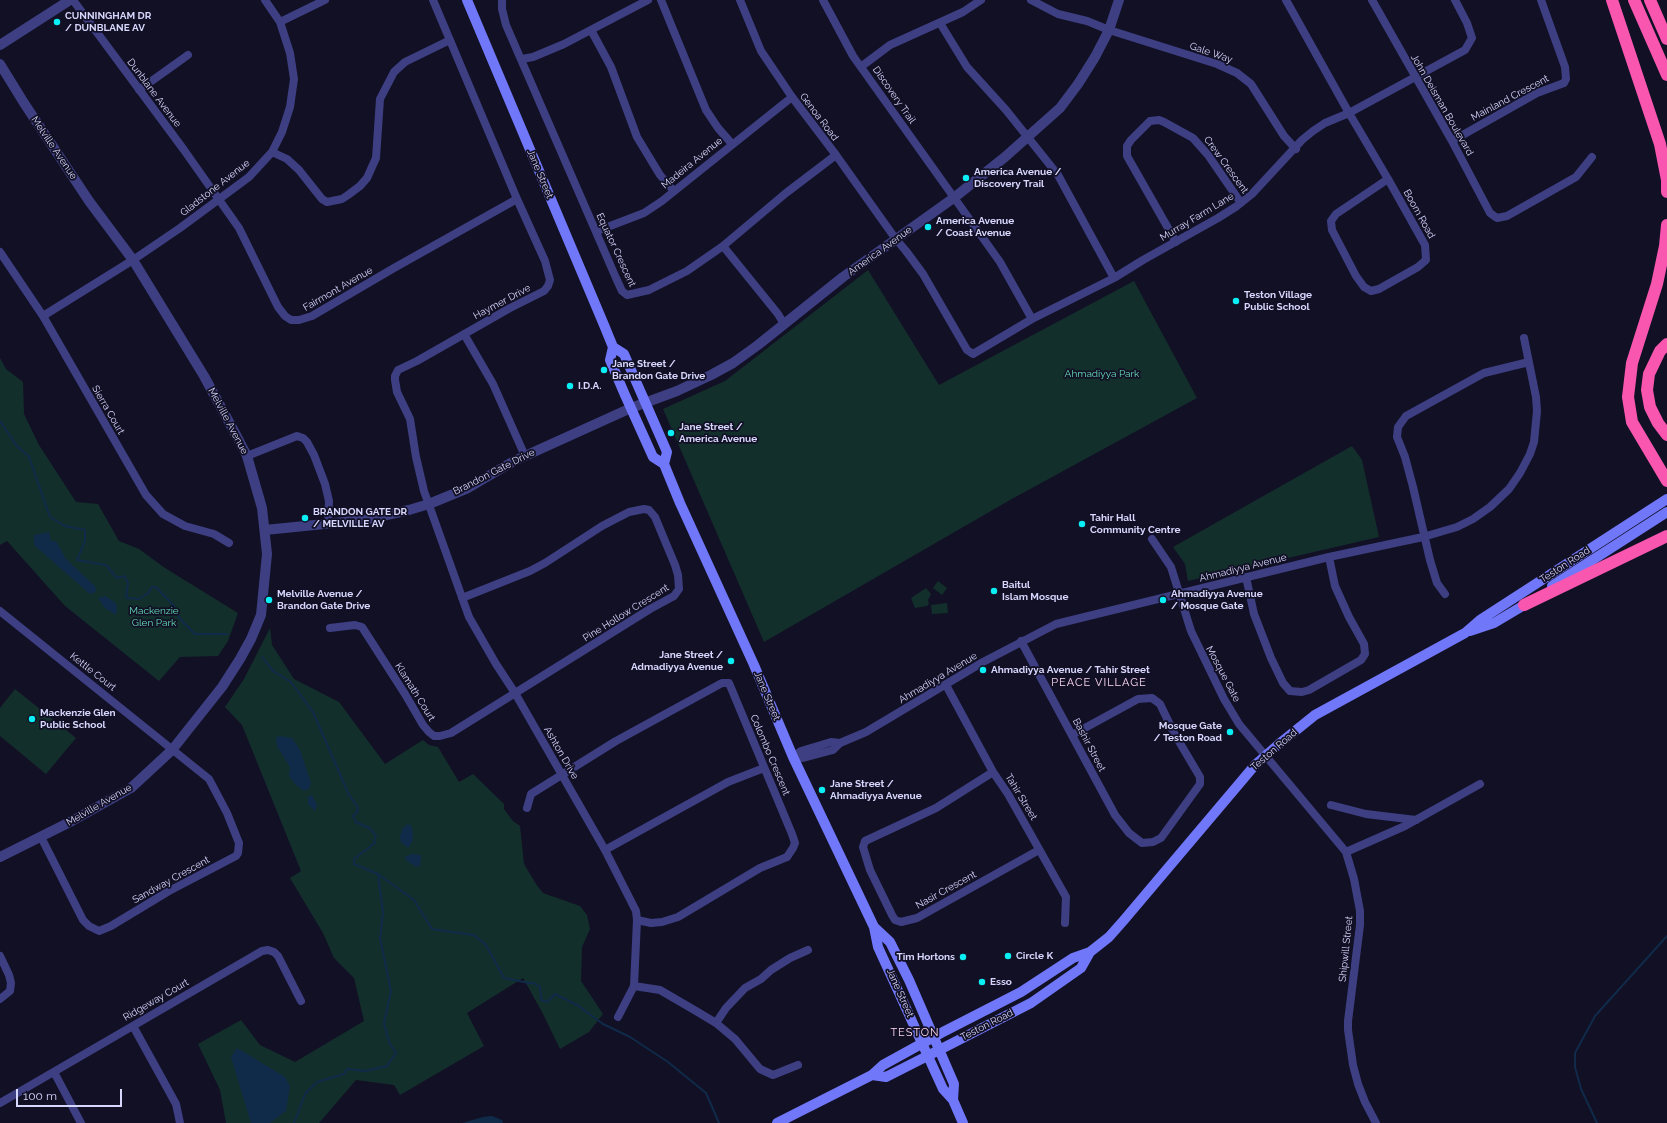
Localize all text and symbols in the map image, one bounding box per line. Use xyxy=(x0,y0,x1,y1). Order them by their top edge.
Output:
place label: CUNNINGHAM DR / DUNBLANE AV xyxy=(65,10,151,34)
marker: CUNNINGHAM DR / DUNBLANE AV xyxy=(52,17,62,27)
street label: Gale Way xyxy=(1188,40,1234,66)
street label: John Deisman Boulevard xyxy=(1408,52,1476,158)
street label: Dunblane Avenue xyxy=(124,56,184,130)
street label: Discovery Trail xyxy=(870,64,918,126)
street label: Mainland Crescent xyxy=(1469,72,1551,124)
street label: Genoa Road xyxy=(797,91,841,143)
street label: Melville Avenue xyxy=(28,114,80,182)
street label: Crew Crescent xyxy=(1201,134,1251,196)
street label: Madeira Avenue xyxy=(659,135,725,191)
street label: Jane Street xyxy=(524,148,556,200)
street label: Gladstone Avenue xyxy=(178,157,252,219)
place label: America Avenue / Discovery Trail xyxy=(974,166,1062,190)
marker: America Avenue / Discovery Trail xyxy=(961,173,971,183)
street label: Boom Road xyxy=(1401,187,1437,241)
street label: Murray Farm Lane xyxy=(1158,190,1236,244)
street label: Equator Crescent xyxy=(594,211,638,289)
place label: America Avenue / Coast Avenue xyxy=(936,215,1014,238)
marker: America Avenue / Coast Avenue xyxy=(923,222,933,232)
street label: America Avenue xyxy=(846,224,914,278)
street label: Fairmont Avenue xyxy=(301,264,375,314)
street label: Haymer Drive xyxy=(471,282,533,322)
place label: Teston Village Public School xyxy=(1244,289,1312,312)
marker: Teston Village Public School xyxy=(1231,296,1241,306)
place label: Jane Street / Brandon Gate Drive xyxy=(612,358,705,382)
marker: Jane Street / Brandon Gate Drive xyxy=(599,365,609,375)
park label: Ahmadiyya Park xyxy=(1065,368,1139,380)
place label: I.D.A. xyxy=(578,380,601,392)
marker: I.D.A. xyxy=(565,381,575,391)
street label: Sierra Court xyxy=(89,383,127,437)
street label: Melville Avenue xyxy=(205,386,251,456)
place label: Jane Street / America Avenue xyxy=(679,421,757,444)
marker: Jane Street / America Avenue xyxy=(666,428,676,438)
street label: Brandon Gate Drive xyxy=(451,446,537,498)
place label: BRANDON GATE DR / MELVILLE AV xyxy=(313,506,407,530)
place label: Tahir Hall Community Centre xyxy=(1090,512,1180,536)
marker: BRANDON GATE DR / MELVILLE AV xyxy=(300,513,310,523)
marker: Tahir Hall Community Centre xyxy=(1077,519,1087,529)
street label: Teston Road xyxy=(1538,544,1592,586)
street label: Ahmadiyya Avenue xyxy=(1198,551,1288,585)
place label: Baitul Islam Mosque xyxy=(1002,579,1068,602)
street label: Pine Hollow Crescent xyxy=(581,582,671,644)
marker: Baitul Islam Mosque xyxy=(989,586,999,596)
place label: Melville Avenue / Brandon Gate Drive xyxy=(277,588,370,612)
place label: Ahmadiyya Avenue / Mosque Gate xyxy=(1171,588,1263,612)
marker: Melville Avenue / Brandon Gate Drive xyxy=(264,595,274,605)
marker: Ahmadiyya Avenue / Mosque Gate xyxy=(1158,595,1168,605)
park label: Mackenzie Glen Park xyxy=(129,605,179,628)
street label: Mosque Gate xyxy=(1203,644,1243,704)
place label: Jane Street / Admadiyya Avenue xyxy=(631,649,723,672)
street label: Kettle Court xyxy=(67,650,119,694)
street label: Ahmadiyya Avenue xyxy=(897,650,979,706)
marker: Jane Street / Admadiyya Avenue xyxy=(726,656,736,666)
street label: Klamath Court xyxy=(392,661,438,723)
place label: Ahmadiyya Avenue / Tahir Street xyxy=(991,664,1150,676)
marker: Ahmadiyya Avenue / Tahir Street xyxy=(978,665,988,675)
street label: Jane Street xyxy=(751,670,783,722)
district label: PEACE VILLAGE xyxy=(1051,676,1147,690)
place label: Mackenzie Glen Public School xyxy=(40,707,116,730)
street label: Colombo Crescent xyxy=(748,713,792,797)
marker: Mackenzie Glen Public School xyxy=(27,714,37,724)
street label: Bashir Street xyxy=(1070,716,1108,774)
place label: Mosque Gate / Teston Road xyxy=(1154,720,1222,744)
street label: Ashton Drive xyxy=(541,725,581,781)
marker: Mosque Gate / Teston Road xyxy=(1225,727,1235,737)
street label: Teston Road xyxy=(1248,727,1300,773)
street label: Tahir Street xyxy=(1002,771,1040,823)
place label: Jane Street / Ahmadiyya Avenue xyxy=(830,778,922,802)
street label: Melville Avenue xyxy=(64,781,134,829)
marker: Jane Street / Ahmadiyya Avenue xyxy=(817,785,827,795)
street label: Sandway Crescent xyxy=(130,854,212,906)
street label: Nasir Crescent xyxy=(914,868,978,912)
street label: Shipwill Street xyxy=(1337,916,1355,982)
place label: Circle K xyxy=(1016,950,1053,962)
place label: Tim Hortons xyxy=(896,951,955,963)
marker: Circle K xyxy=(1003,951,1013,961)
marker: Tim Hortons xyxy=(958,952,968,962)
street label: Jane Street xyxy=(884,967,916,1019)
street label: Ridgeway Court xyxy=(121,976,191,1024)
place label: Esso xyxy=(990,976,1012,988)
marker: Esso xyxy=(977,977,987,987)
street label: Teston Road xyxy=(959,1007,1015,1043)
district label: TESTON xyxy=(890,1026,940,1040)
scale bar xyxy=(18,1081,124,1107)
text: 100 m xyxy=(23,1089,57,1103)

